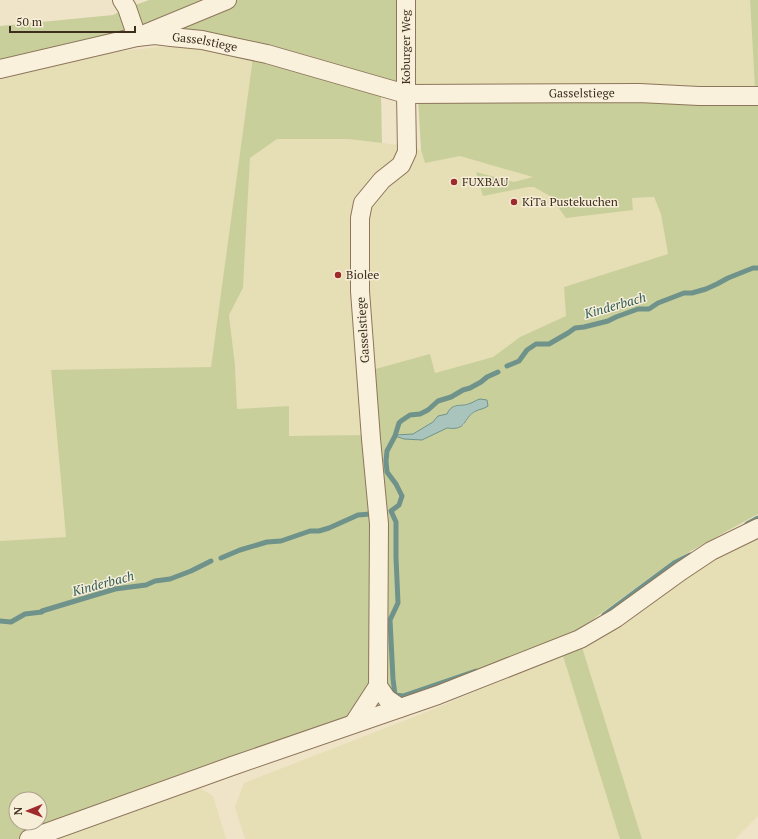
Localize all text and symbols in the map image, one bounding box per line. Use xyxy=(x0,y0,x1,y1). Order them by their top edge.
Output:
scale bar xyxy=(10,8,135,34)
street label: Koburger Weg xyxy=(398,9,413,84)
text: 50 m xyxy=(16,14,43,29)
street label: Gasselstiege xyxy=(171,29,239,55)
street label: Gasselstiege xyxy=(549,85,615,100)
place label: FUXBAU xyxy=(462,174,508,189)
marker: FUXBAU xyxy=(449,177,459,187)
place label: KiTa Pustekuchen xyxy=(522,194,618,209)
marker: KiTa Pustekuchen xyxy=(509,197,519,207)
place label: Biolee xyxy=(346,267,379,282)
marker: Biolee xyxy=(333,270,343,280)
water label: Kinderbach xyxy=(581,288,648,323)
street label: Gasselstiege xyxy=(353,297,372,363)
water label: Kinderbach xyxy=(69,566,136,600)
north arrow xyxy=(8,791,48,831)
text: N xyxy=(11,806,25,815)

